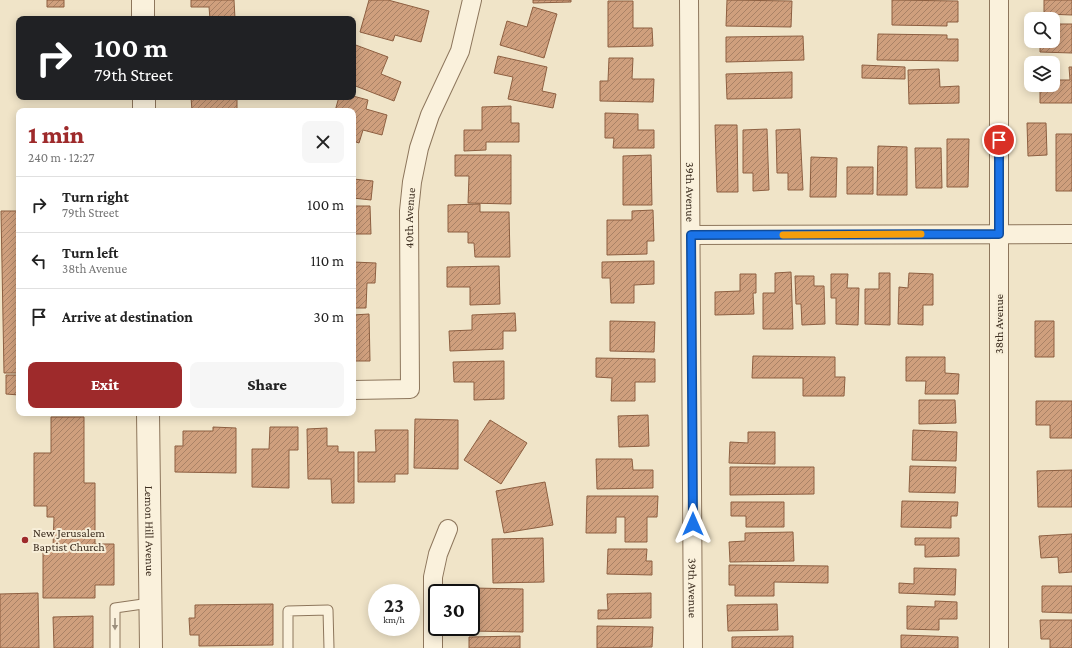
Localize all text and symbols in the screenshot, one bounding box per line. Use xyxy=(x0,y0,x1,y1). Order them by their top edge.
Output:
map controls xyxy=(1024,12,1060,92)
button: search xyxy=(1024,12,1060,48)
icon: right xyxy=(28,32,80,84)
text: 100 m xyxy=(94,32,168,63)
button: layers xyxy=(1024,56,1060,92)
text: 79th Street xyxy=(94,65,173,85)
text: 1 min xyxy=(28,121,84,148)
button: close xyxy=(302,121,344,163)
pin xyxy=(982,123,1016,157)
icon: arrive xyxy=(988,129,1010,151)
text: 240 m · 12:27 xyxy=(28,150,95,165)
street label: 39th Avenue xyxy=(683,162,697,222)
street label: 40th Avenue xyxy=(402,187,418,249)
text: Turn right xyxy=(62,189,129,205)
icon: right xyxy=(28,194,50,216)
text: 100 m xyxy=(307,197,344,213)
text: 79th Street xyxy=(62,205,119,220)
text: Turn left xyxy=(62,245,118,261)
icon: left xyxy=(28,250,50,272)
text: 110 m xyxy=(311,253,344,269)
text: 38th Avenue xyxy=(62,261,127,276)
street label: 38th Avenue xyxy=(992,294,1006,354)
icon: arrive xyxy=(28,306,50,328)
text: Arrive at destination xyxy=(62,309,193,325)
text: 30 m xyxy=(314,309,344,325)
button: Exit xyxy=(28,362,182,408)
button: Share xyxy=(190,362,344,408)
street label: Lemon Hill Avenue xyxy=(142,486,157,576)
position arrow xyxy=(672,503,714,545)
place label: New Jerusalem Baptist Church xyxy=(33,526,105,554)
marker: New Jerusalem Baptist Church xyxy=(20,535,30,545)
street label: 39th Avenue xyxy=(685,558,700,618)
speed limit sign: 30 xyxy=(428,584,480,636)
text: 23 xyxy=(384,594,404,616)
text: km/h xyxy=(383,614,405,625)
one-way arrow xyxy=(112,618,118,631)

